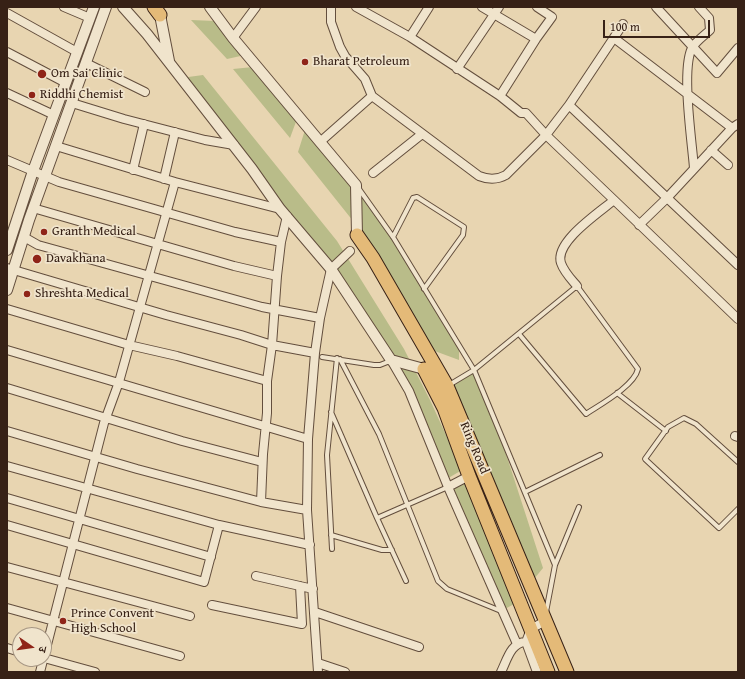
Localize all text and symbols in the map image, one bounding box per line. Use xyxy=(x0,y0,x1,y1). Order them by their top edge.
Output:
scale bar xyxy=(605,12,712,38)
text: 100 m xyxy=(610,18,640,35)
place label: Bharat Petroleum xyxy=(313,54,410,70)
marker: Bharat Petroleum xyxy=(300,57,310,67)
place label: Om Sai Clinic xyxy=(51,66,122,82)
marker: Om Sai Clinic xyxy=(36,68,48,80)
place label: Riddhi Chemist xyxy=(40,87,123,103)
marker: Riddhi Chemist xyxy=(27,90,37,100)
place label: Granth Medical xyxy=(52,224,136,240)
marker: Granth Medical xyxy=(39,227,49,237)
place label: Davakhana xyxy=(46,251,106,267)
marker: Davakhana xyxy=(31,253,43,265)
place label: Shreshta Medical xyxy=(35,286,129,302)
marker: Shreshta Medical xyxy=(22,289,32,299)
street label: Ring Road xyxy=(456,420,492,476)
place label: Prince Convent High School xyxy=(71,606,154,637)
marker: Prince Convent High School xyxy=(58,616,68,626)
north arrow xyxy=(12,627,52,667)
text: उ xyxy=(34,645,51,654)

